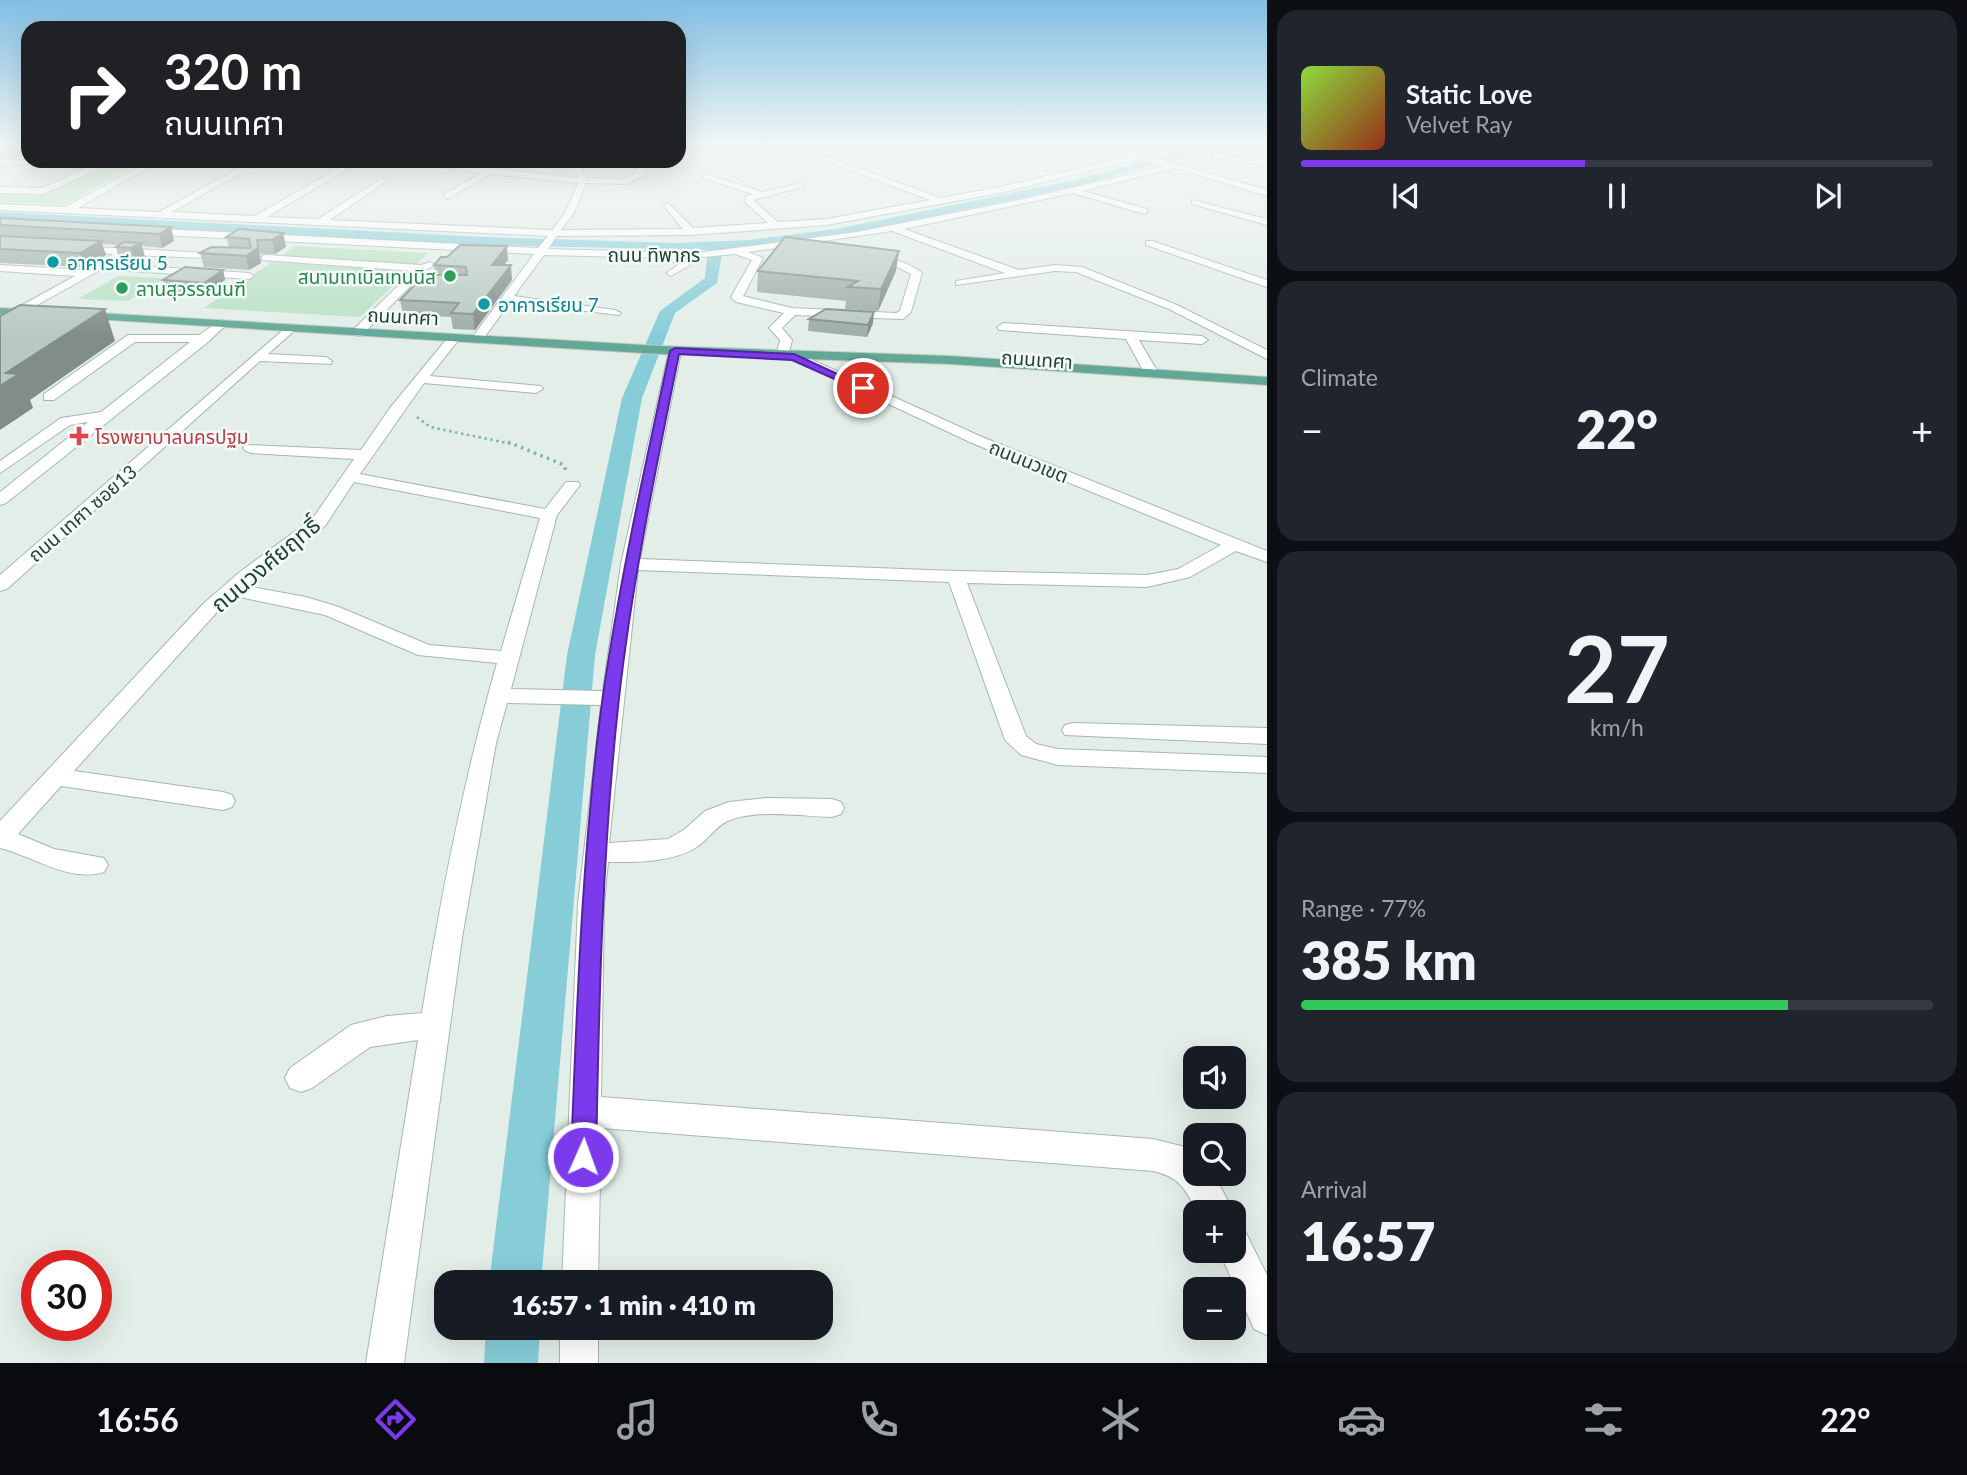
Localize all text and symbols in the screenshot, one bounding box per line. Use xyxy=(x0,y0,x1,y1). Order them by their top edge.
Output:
text: 320 m xyxy=(164,42,302,100)
icon: right xyxy=(49,49,140,140)
text: Static Love xyxy=(1406,78,1533,110)
text: ถนนเทศา xyxy=(164,103,285,142)
text: Velvet Ray xyxy=(1406,110,1512,138)
icon: previous xyxy=(1387,177,1425,215)
icon: pause xyxy=(1598,177,1636,215)
icon: next xyxy=(1809,177,1847,215)
street label: ถนน ทิพากร xyxy=(608,243,700,266)
place label: อาคารเรียน 5 xyxy=(67,251,168,274)
marker: อาคารเรียน 5 xyxy=(45,254,61,270)
place label: สนามเทเบิลเทนนิส xyxy=(298,265,436,288)
marker: สนามเทเบิลเทนนิส xyxy=(442,268,458,284)
place label: ลานสุวรรณนฑี xyxy=(136,277,246,301)
marker: ลานสุวรรณนฑี xyxy=(114,280,130,296)
place label: อาคารเรียน 7 xyxy=(498,293,599,316)
marker: อาคารเรียน 7 xyxy=(476,296,492,312)
street label: ถนนเทศา xyxy=(367,303,439,329)
street label: ถนนเทศา xyxy=(1001,345,1073,373)
pin xyxy=(833,358,893,418)
text: Climate xyxy=(1301,363,1378,391)
icon: arrive xyxy=(844,369,882,407)
text: 22° xyxy=(1576,398,1658,460)
text: − xyxy=(1301,407,1323,453)
text: + xyxy=(1911,407,1933,453)
place label: โรงพยาบาลนครปฐม xyxy=(95,425,249,448)
marker: โรงพยาบาลนครปฐม xyxy=(69,426,89,446)
street label: ถนนนวเขต xyxy=(986,435,1072,487)
street label: ถนน เทศา ซอย13 xyxy=(23,460,141,566)
street label: ถนนวงศ์ยฤทธิ์ xyxy=(205,510,326,618)
text: 27 xyxy=(1564,613,1670,722)
text: km/h xyxy=(1590,713,1644,741)
text: Range · 77% xyxy=(1301,894,1426,922)
text: 385 km xyxy=(1301,929,1477,991)
map controls xyxy=(1183,1046,1246,1340)
button: sound xyxy=(1183,1046,1246,1109)
position arrow xyxy=(546,1120,620,1194)
button: search xyxy=(1183,1123,1246,1186)
text: Arrival xyxy=(1301,1175,1367,1203)
button: + xyxy=(1183,1200,1246,1263)
text: 16:57 xyxy=(1301,1210,1435,1272)
speed limit sign: 30 xyxy=(21,1250,112,1341)
button: − xyxy=(1183,1277,1246,1340)
text: 16:57 · 1 min · 410 m xyxy=(511,1289,756,1321)
icon: directions xyxy=(371,1395,420,1444)
icon: music xyxy=(613,1395,662,1444)
icon: phone xyxy=(854,1395,903,1444)
icon: climate xyxy=(1096,1395,1145,1444)
icon: car xyxy=(1337,1395,1386,1444)
icon: filters xyxy=(1579,1395,1628,1444)
text: 16:56 xyxy=(96,1400,179,1439)
text: 22° xyxy=(1820,1400,1871,1439)

